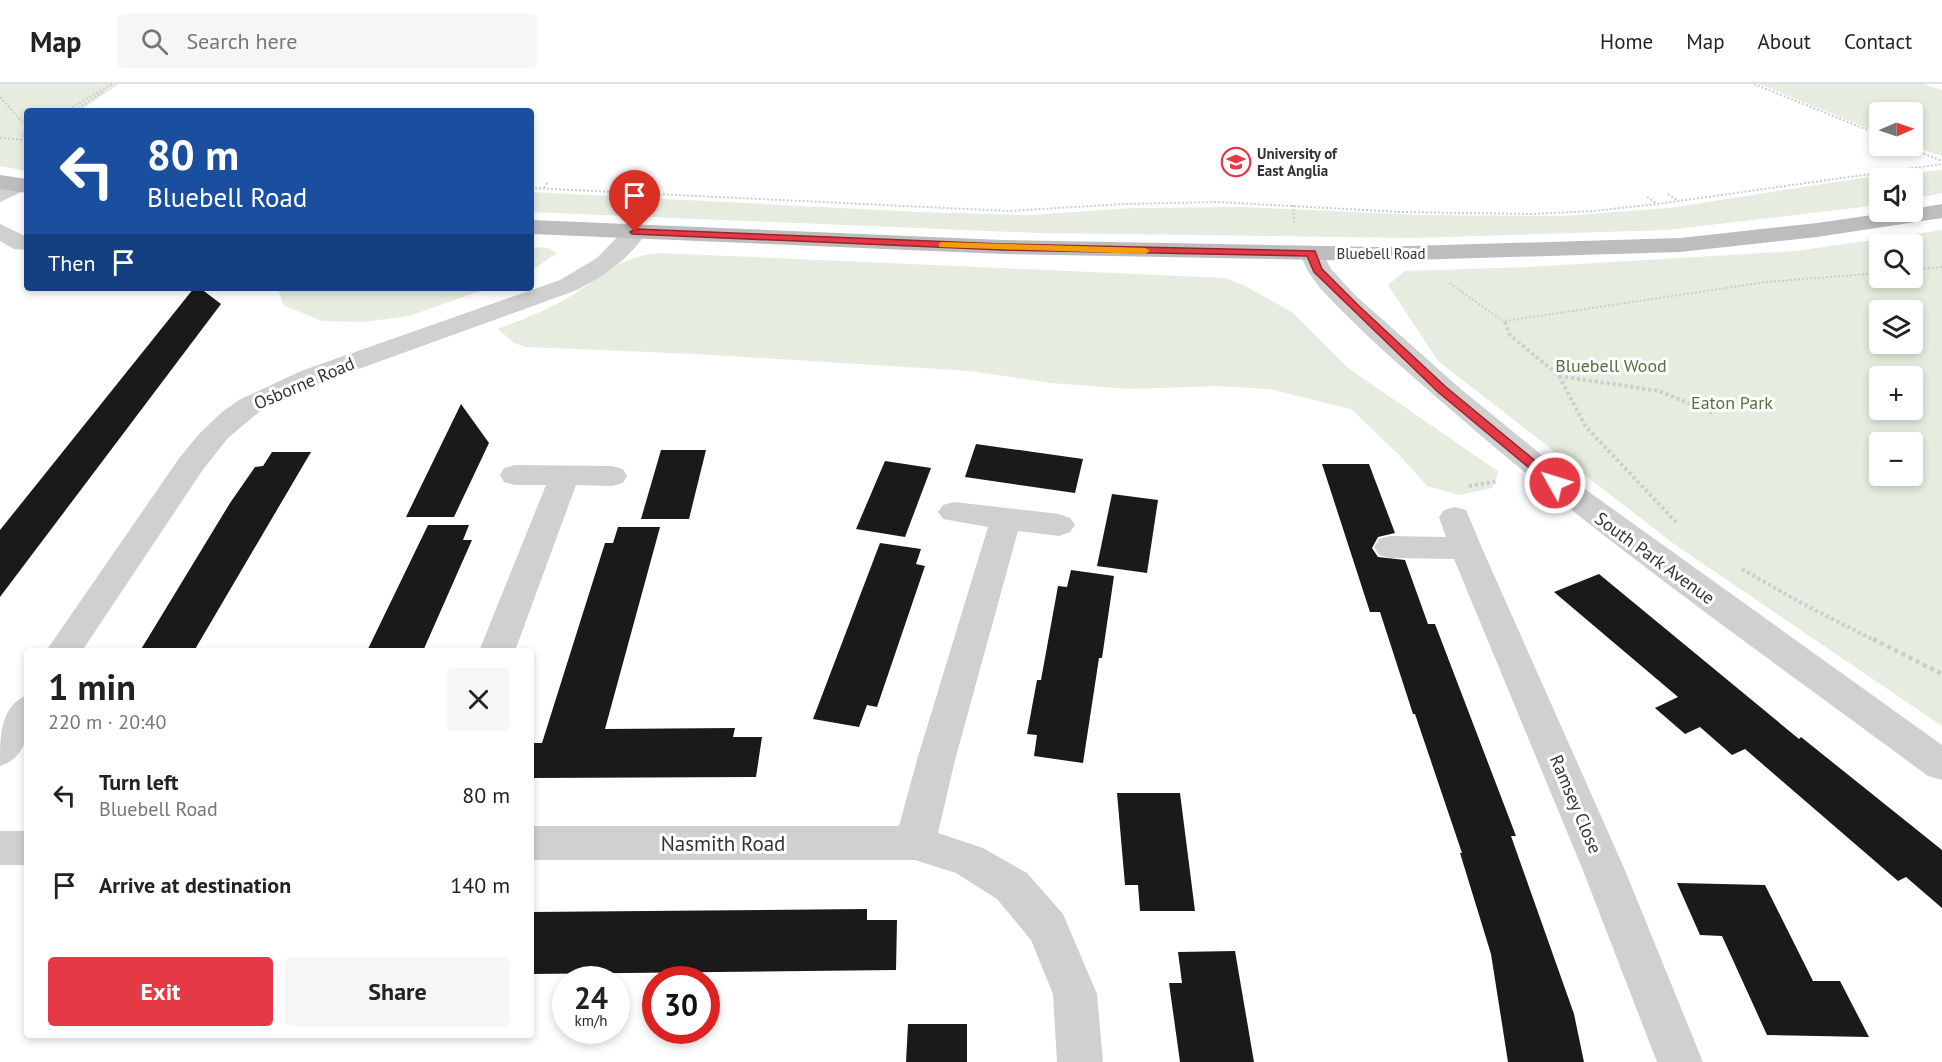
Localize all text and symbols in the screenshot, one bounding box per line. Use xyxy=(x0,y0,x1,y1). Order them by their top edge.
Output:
search box xyxy=(117,14,537,68)
text: Map xyxy=(30,23,81,60)
icon: search xyxy=(138,25,171,58)
text: Search here xyxy=(186,27,297,55)
text: Home xyxy=(1600,28,1653,55)
text: Map xyxy=(1686,28,1725,55)
text: About xyxy=(1758,28,1811,55)
text: Contact xyxy=(1844,28,1912,55)
north arrow xyxy=(1869,102,1923,156)
map controls xyxy=(1869,102,1923,486)
text: 80 m xyxy=(147,127,239,182)
icon: left xyxy=(48,132,126,210)
place label: University of East Anglia xyxy=(1257,144,1338,180)
school or university icon: University of East Anglia xyxy=(1220,146,1252,178)
button: sound xyxy=(1869,168,1923,222)
pin xyxy=(609,170,660,232)
icon: arrive xyxy=(618,179,651,212)
text: Bluebell Road xyxy=(147,180,307,214)
button: search xyxy=(1869,234,1923,288)
street label: Bluebell Road xyxy=(1336,244,1426,263)
icon: arrive xyxy=(107,246,140,279)
text: Then xyxy=(48,249,95,277)
button: layers xyxy=(1869,300,1923,354)
street label: Osborne Road xyxy=(250,351,358,415)
park label: Bluebell Wood xyxy=(1555,354,1667,377)
button: + xyxy=(1869,366,1923,420)
park label: Eaton Park xyxy=(1691,391,1773,414)
button: − xyxy=(1869,432,1923,486)
position arrow xyxy=(1523,451,1587,515)
street label: South Park Avenue xyxy=(1591,507,1719,609)
text: 1 min xyxy=(48,663,136,710)
button: close xyxy=(447,668,510,731)
text: 220 m · 20:40 xyxy=(48,709,166,735)
street label: Ramsey Close xyxy=(1545,751,1607,857)
text: Turn left xyxy=(99,768,179,796)
icon: left xyxy=(48,779,81,812)
text: 80 m xyxy=(462,781,510,809)
text: Bluebell Road xyxy=(99,796,218,822)
street label: Nasmith Road xyxy=(661,830,785,857)
icon: arrive xyxy=(48,869,81,902)
text: Arrive at destination xyxy=(99,871,291,899)
text: 140 m xyxy=(450,871,510,899)
button: Exit xyxy=(48,957,273,1026)
button: Share xyxy=(285,957,510,1026)
speed limit sign: 30 xyxy=(642,966,720,1044)
text: 24 xyxy=(574,978,608,1017)
text: km/h xyxy=(575,1011,607,1030)

